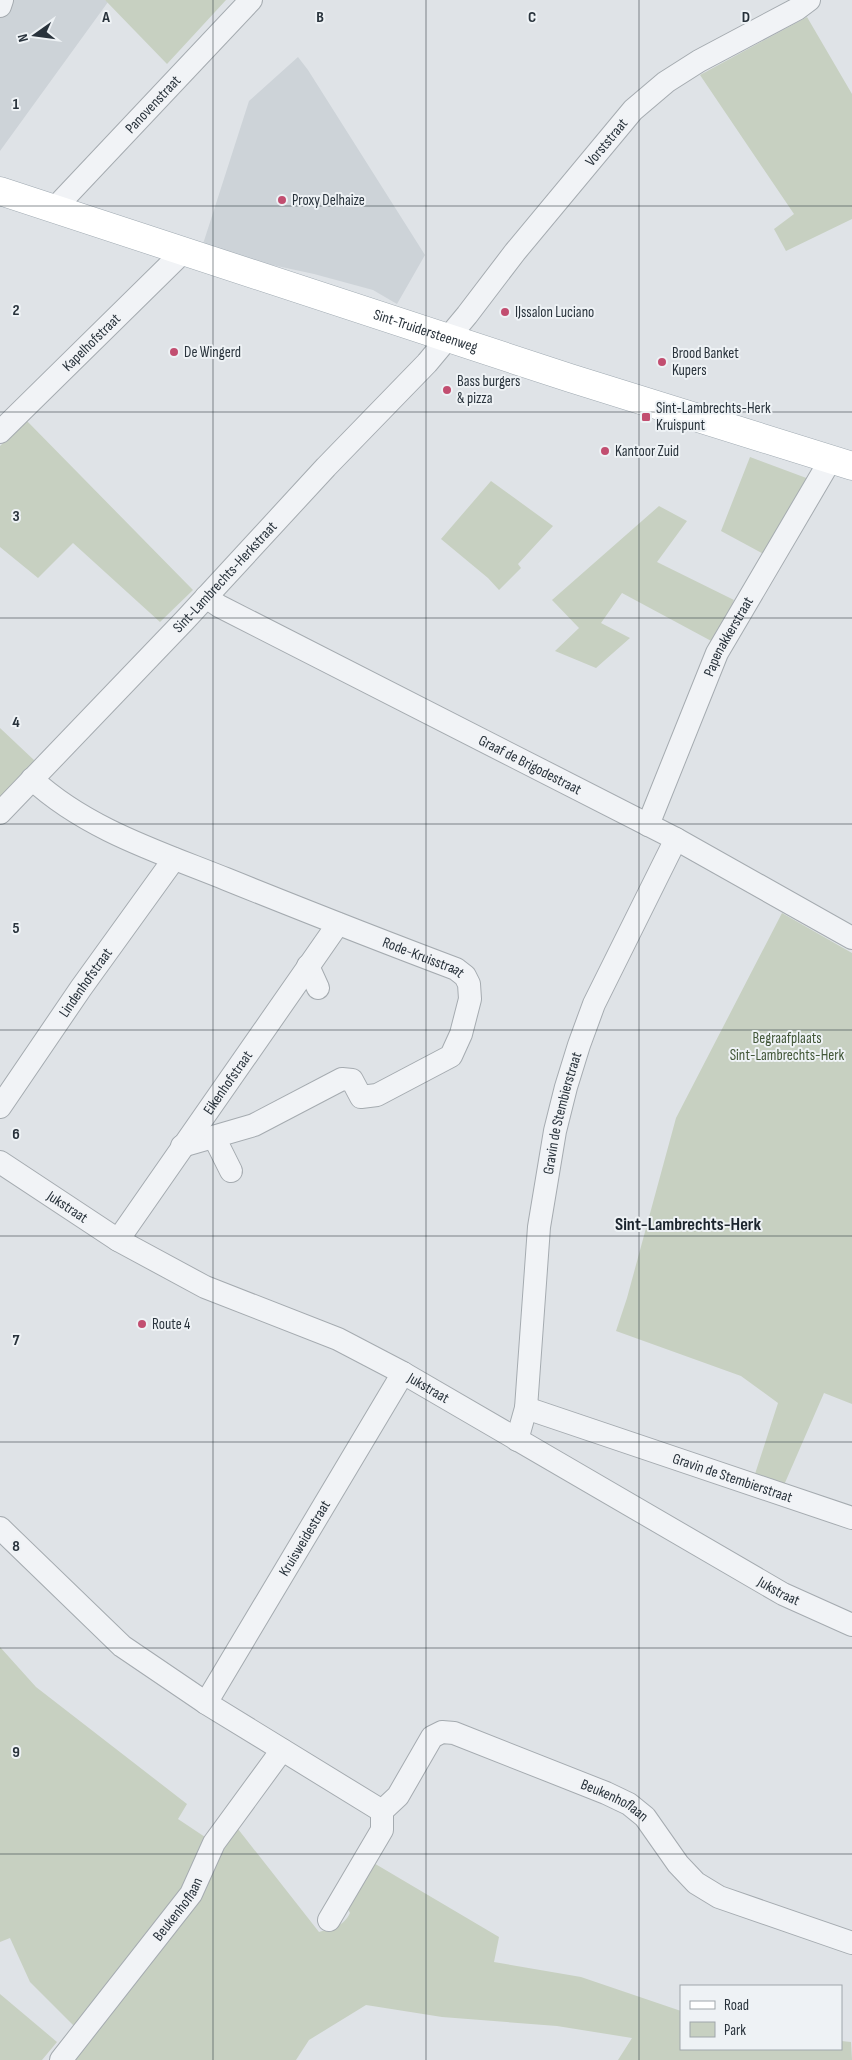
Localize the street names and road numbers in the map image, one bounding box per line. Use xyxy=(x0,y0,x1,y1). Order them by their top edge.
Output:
street label: Panovenstraat xyxy=(121,71,185,138)
street label: Vorststraat xyxy=(581,114,632,170)
street label: Sint-Truidersteenweg xyxy=(371,305,480,357)
street label: Kapelhofstraat xyxy=(58,309,125,376)
street label: Sint-Lambrechts-Herkstraat xyxy=(169,517,281,637)
street label: Papenakkerstraat xyxy=(700,593,758,679)
street label: Graaf de Brigodestraat xyxy=(475,731,585,799)
street label: Rode-Kruisstraat xyxy=(380,933,469,982)
street label: Lindenhofstraat xyxy=(55,944,117,1021)
street label: Eikenhofstraat xyxy=(199,1047,257,1119)
street label: Gravin de Stembierstraat xyxy=(539,1049,586,1176)
street label: Jukstraat xyxy=(42,1186,92,1228)
street label: Jukstraat xyxy=(403,1368,453,1408)
street label: Gravin de Stembierstraat xyxy=(670,1449,795,1507)
street label: Kruisweidestraat xyxy=(275,1497,335,1580)
street label: Jukstraat xyxy=(753,1572,803,1610)
street label: Beukenhoflaan xyxy=(578,1775,652,1826)
street label: Beukenhoflaan xyxy=(149,1875,207,1945)

